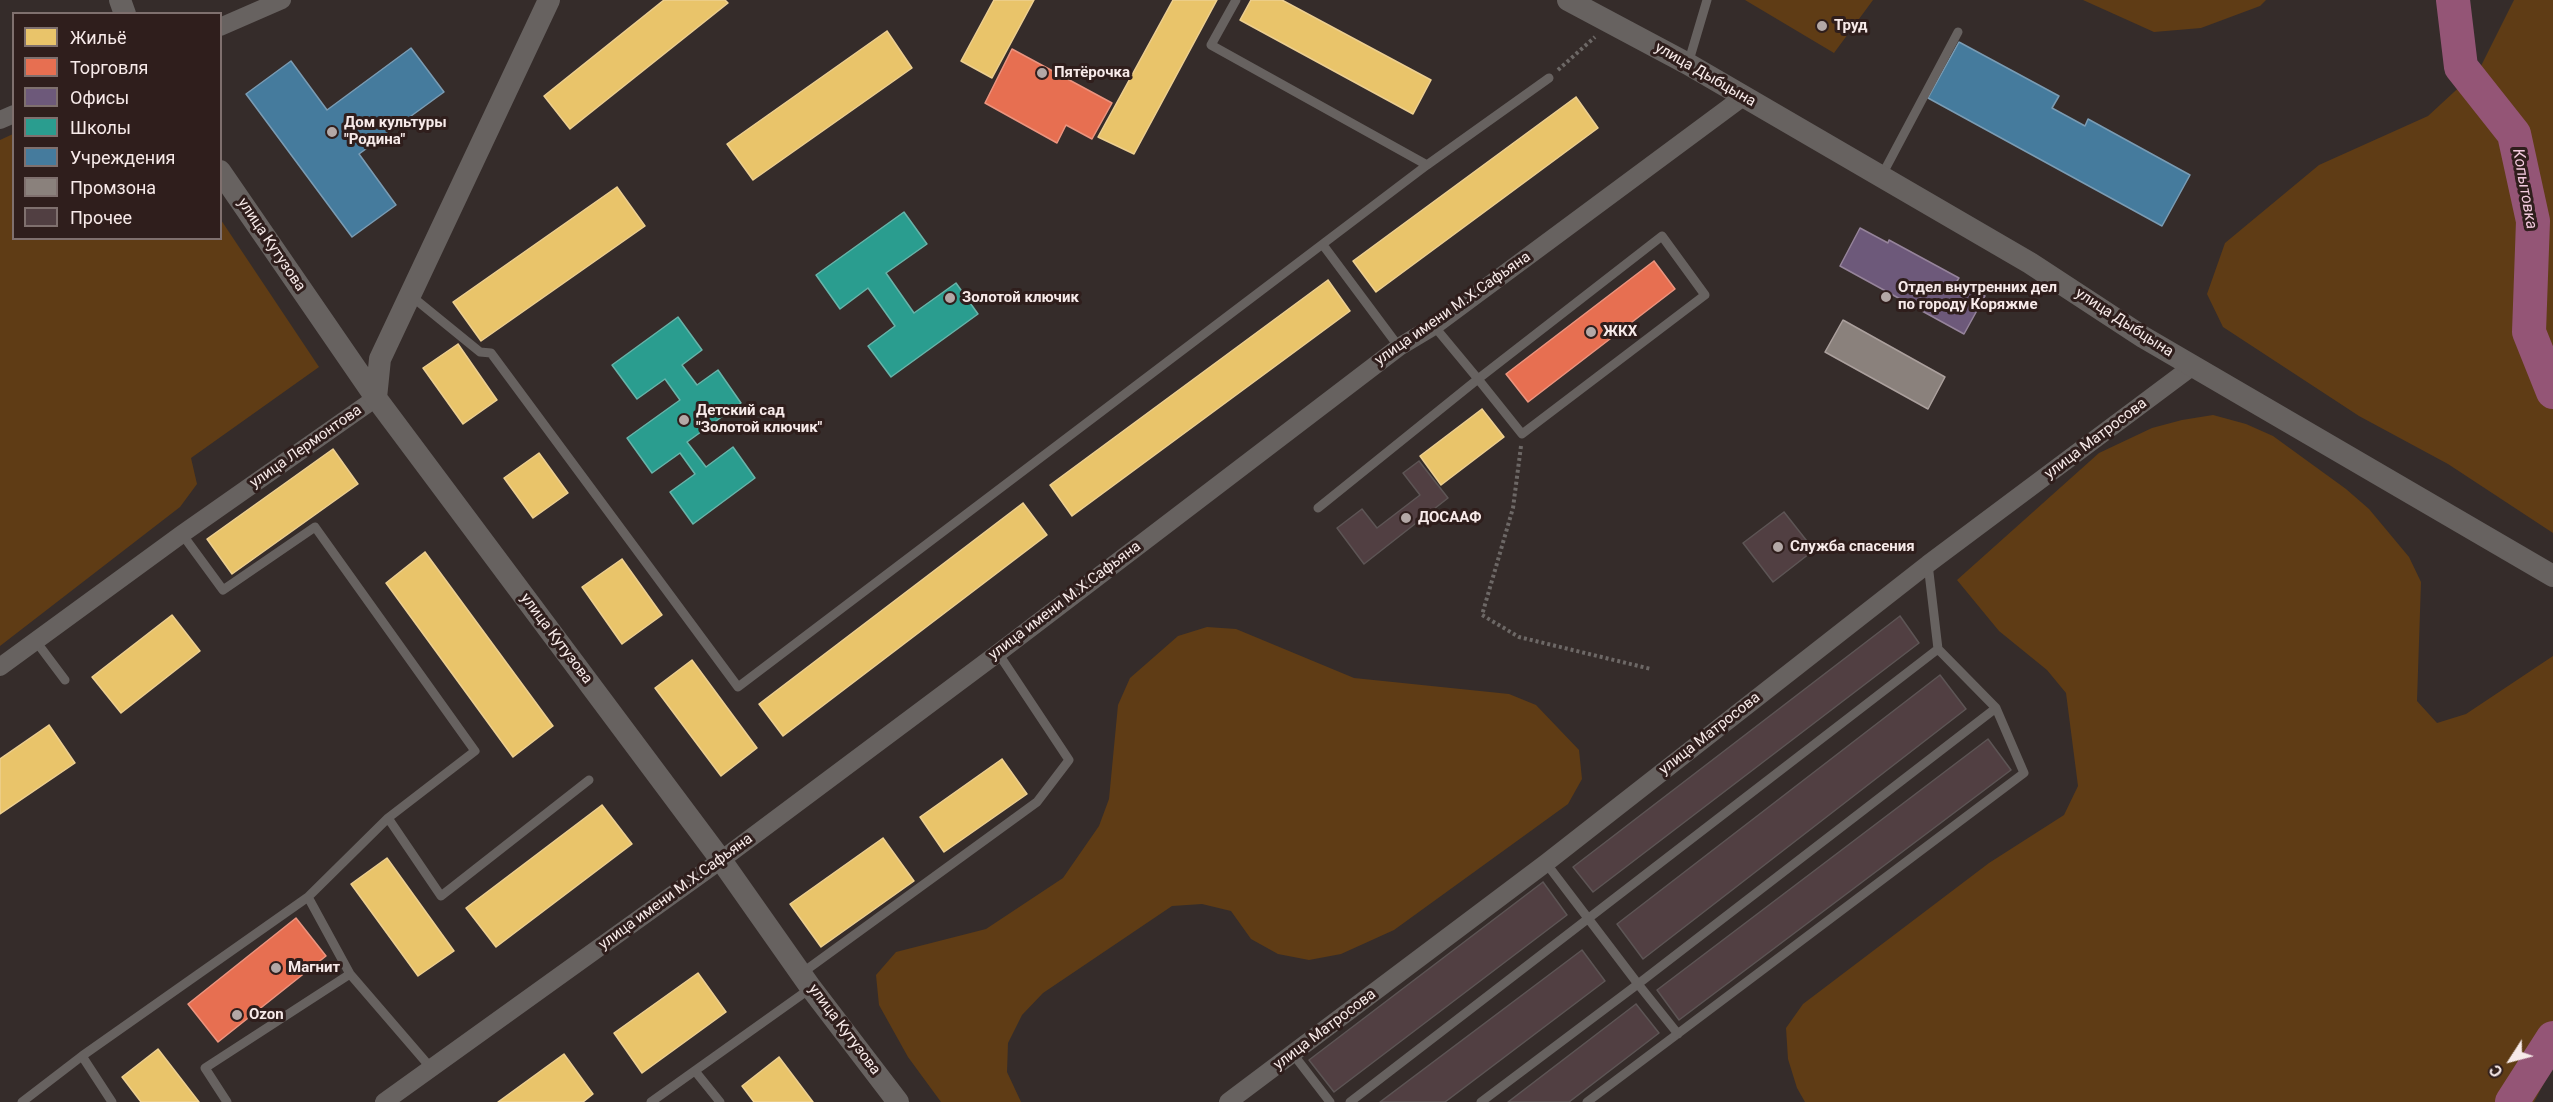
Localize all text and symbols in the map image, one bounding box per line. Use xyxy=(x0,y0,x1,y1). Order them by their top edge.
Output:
legend xyxy=(12,12,222,240)
place label: Труд xyxy=(1834,17,1868,35)
marker: Труд xyxy=(1815,19,1829,33)
text: Жильё xyxy=(70,27,126,48)
street label: улица Дыбцына xyxy=(1651,39,1759,111)
text: Торговля xyxy=(70,57,148,78)
place label: Пятёрочка xyxy=(1054,64,1130,82)
marker: Пятёрочка xyxy=(1035,66,1049,80)
text: Офисы xyxy=(70,87,129,108)
place label: Дом культуры "Родина" xyxy=(344,114,447,149)
text: Школы xyxy=(70,117,131,138)
marker: Дом культуры "Родина" xyxy=(325,125,339,139)
text: Учреждения xyxy=(70,147,175,168)
water label: Копытовка xyxy=(2507,147,2541,231)
text: Промзона xyxy=(70,177,156,198)
street label: улица Кутузова xyxy=(233,195,309,295)
text: Прочее xyxy=(70,207,132,228)
street label: улица имени М.Х.Сафьяна xyxy=(1372,248,1534,370)
place label: Отдел внутренних дел по городу Коряжме xyxy=(1898,279,2057,314)
street label: улица Дыбцына xyxy=(2072,285,2176,361)
place label: Золотой ключик xyxy=(962,289,1079,307)
marker: Отдел внутренних дел по городу Коряжме xyxy=(1879,290,1893,304)
marker: Золотой ключик xyxy=(943,291,957,305)
place label: ЖКХ xyxy=(1603,323,1637,341)
marker: ЖКХ xyxy=(1584,325,1598,339)
street label: улица Матросова xyxy=(2041,395,2151,483)
street label: улица Лермонтова xyxy=(247,402,365,492)
place label: Детский сад "Золотой ключик" xyxy=(696,402,822,437)
marker: Детский сад "Золотой ключик" xyxy=(677,413,691,427)
place label: ДОСААФ xyxy=(1418,509,1482,527)
marker: ДОСААФ xyxy=(1399,511,1413,525)
street label: улица имени М.Х.Сафьяна xyxy=(985,538,1145,664)
place label: Служба спасения xyxy=(1790,538,1915,556)
marker: Служба спасения xyxy=(1771,540,1785,554)
street label: улица Кутузова xyxy=(516,590,596,688)
street label: улица Матросова xyxy=(1656,689,1764,779)
street label: улица имени М.Х.Сафьяна xyxy=(595,830,757,954)
place label: Магнит xyxy=(288,959,340,977)
marker: Магнит xyxy=(269,961,283,975)
street label: улица Кутузова xyxy=(804,981,884,1079)
street label: улица Матросова xyxy=(1270,986,1380,1074)
place label: Ozon xyxy=(249,1006,284,1024)
marker: Ozon xyxy=(230,1008,244,1022)
north arrow xyxy=(2481,1030,2541,1090)
text: С xyxy=(2485,1061,2507,1081)

